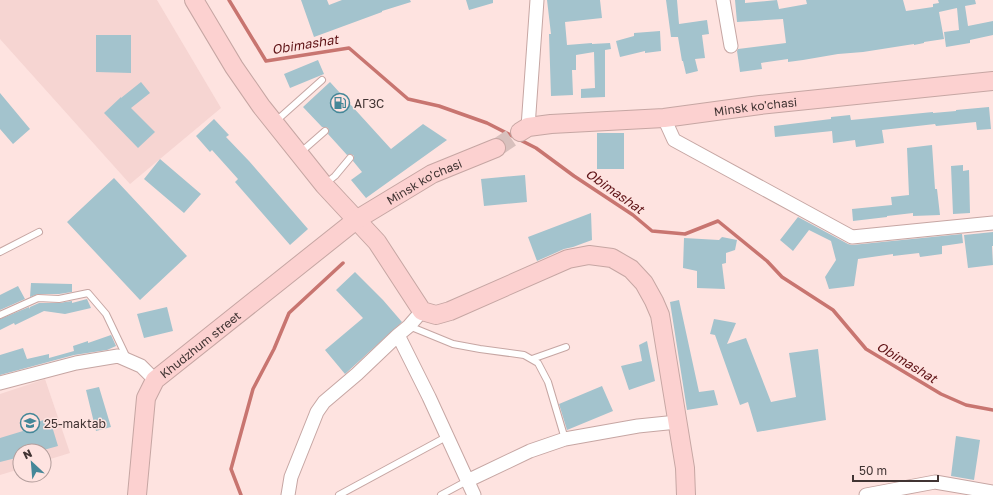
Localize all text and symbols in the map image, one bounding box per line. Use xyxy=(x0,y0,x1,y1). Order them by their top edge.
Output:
water label: Obimashat xyxy=(271,31,341,57)
fuel station icon: АГЗС xyxy=(329,92,351,114)
street label: Minsk ko'chasi xyxy=(713,94,798,119)
place label: АГЗС xyxy=(354,96,384,111)
street label: Minsk ko'chasi xyxy=(384,155,464,207)
water label: Obimashat xyxy=(583,165,649,218)
street label: Khudzhum street xyxy=(156,307,244,381)
water label: Obimashat xyxy=(874,338,941,387)
school or university icon: 25-maktab xyxy=(19,412,41,434)
place label: 25-maktab xyxy=(44,416,106,431)
north arrow xyxy=(12,443,52,483)
text: N xyxy=(21,446,34,461)
scale bar xyxy=(853,457,938,483)
text: 50 m xyxy=(859,463,887,478)

